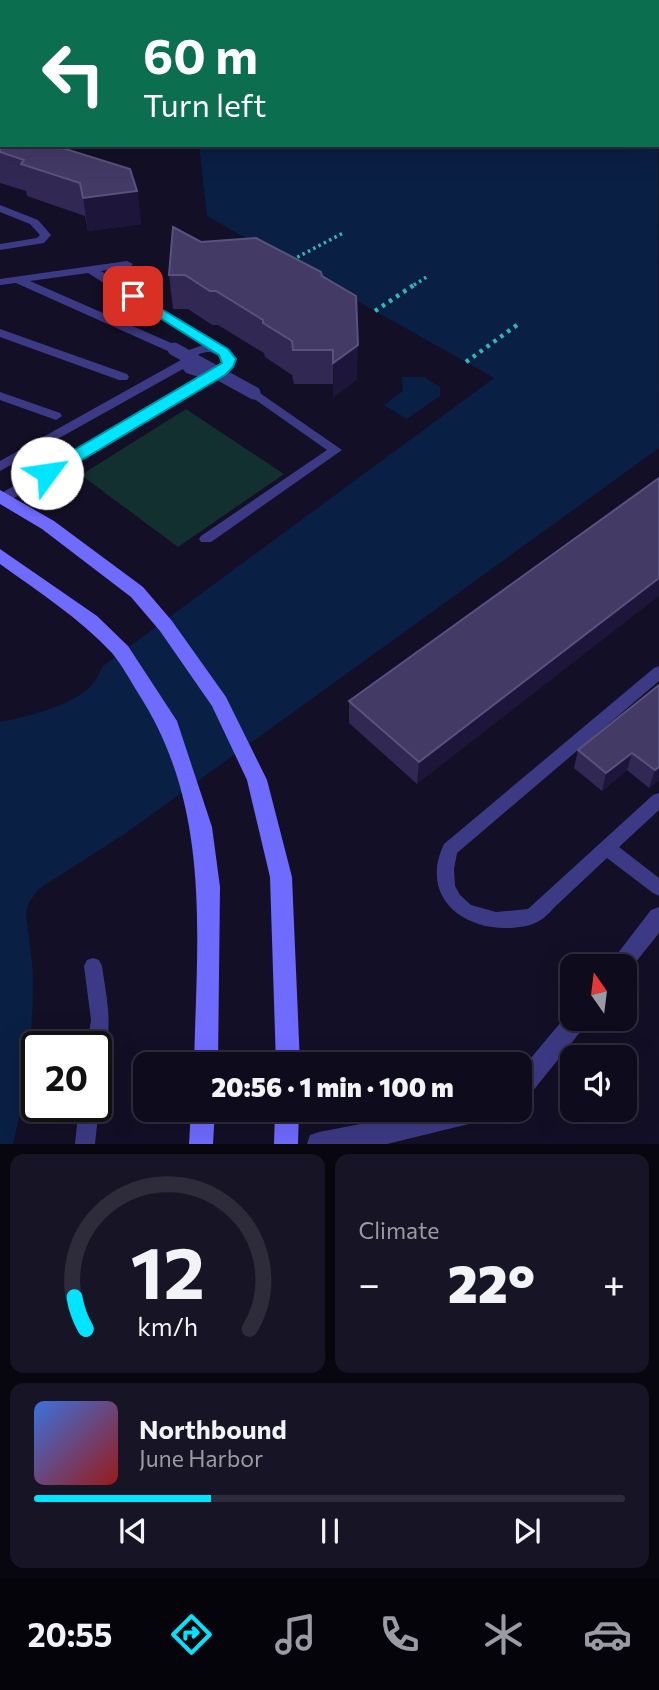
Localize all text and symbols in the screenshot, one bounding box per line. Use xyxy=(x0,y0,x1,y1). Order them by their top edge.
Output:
text: 60 m xyxy=(143,24,258,84)
icon: left xyxy=(28,28,119,119)
text: Turn left xyxy=(143,84,267,124)
pin xyxy=(103,266,163,326)
icon: arrive xyxy=(114,277,152,315)
position arrow xyxy=(10,436,84,510)
north arrow xyxy=(560,954,637,1031)
map controls xyxy=(560,954,637,1122)
speed limit sign: 20 xyxy=(21,1031,112,1122)
button: sound xyxy=(560,1045,637,1122)
text: 20:56 · 1 min · 100 m xyxy=(211,1071,454,1102)
text: Climate xyxy=(359,1216,440,1244)
text: 12 xyxy=(130,1226,204,1315)
text: 22° xyxy=(448,1250,535,1314)
text: − xyxy=(359,1259,380,1306)
text: + xyxy=(603,1259,625,1306)
text: km/h xyxy=(137,1311,198,1341)
text: Northbound xyxy=(139,1413,287,1444)
text: June Harbor xyxy=(139,1444,263,1472)
icon: previous xyxy=(114,1512,152,1550)
icon: pause xyxy=(311,1512,349,1550)
icon: next xyxy=(508,1512,546,1550)
icon: directions xyxy=(167,1610,216,1659)
icon: music xyxy=(271,1610,320,1659)
icon: phone xyxy=(375,1610,424,1659)
icon: climate xyxy=(479,1610,528,1659)
icon: car xyxy=(583,1610,632,1659)
text: 20:55 xyxy=(27,1614,112,1654)

